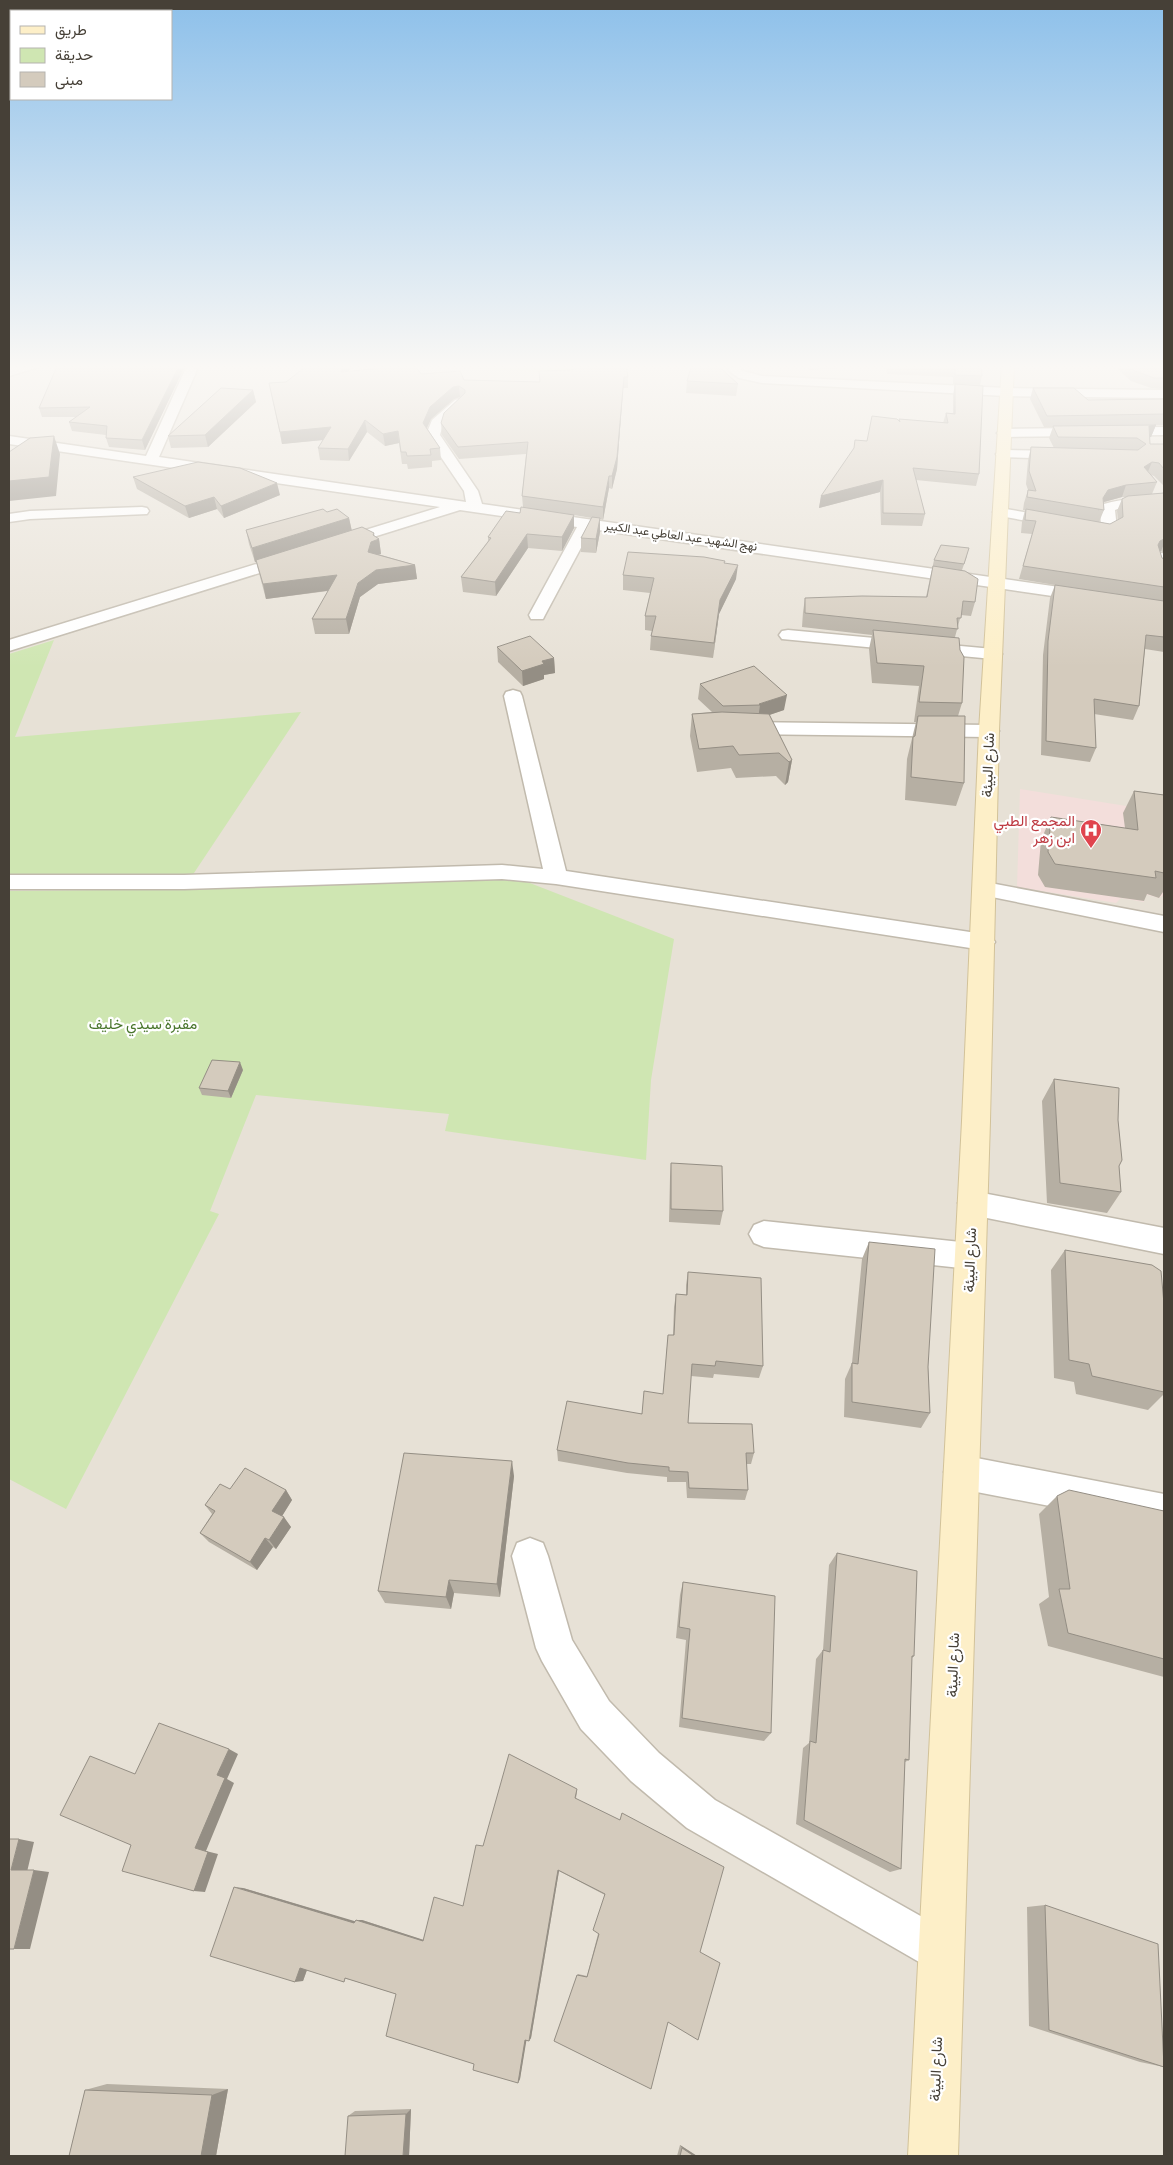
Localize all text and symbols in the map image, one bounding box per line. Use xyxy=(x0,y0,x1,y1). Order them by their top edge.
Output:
legend xyxy=(10,10,172,100)
text: طريق xyxy=(55,20,87,41)
text: حديقة xyxy=(55,45,93,66)
text: مبنى xyxy=(55,70,83,91)
street label: نهج الشهيد عبد العاطي عبد الكبير xyxy=(602,517,758,557)
street label: شارع البيئة xyxy=(977,732,1000,798)
place label: المجمع الطبي ابن زهر xyxy=(994,811,1075,849)
hospital icon: المجمع الطبي ابن زهر xyxy=(1079,818,1103,849)
park label: مقبرة سيدي خليف xyxy=(89,1014,197,1037)
street label: شارع البيئة xyxy=(959,1227,982,1293)
street label: شارع البيئة xyxy=(942,1632,965,1698)
street label: شارع البيئة xyxy=(925,2036,948,2102)

